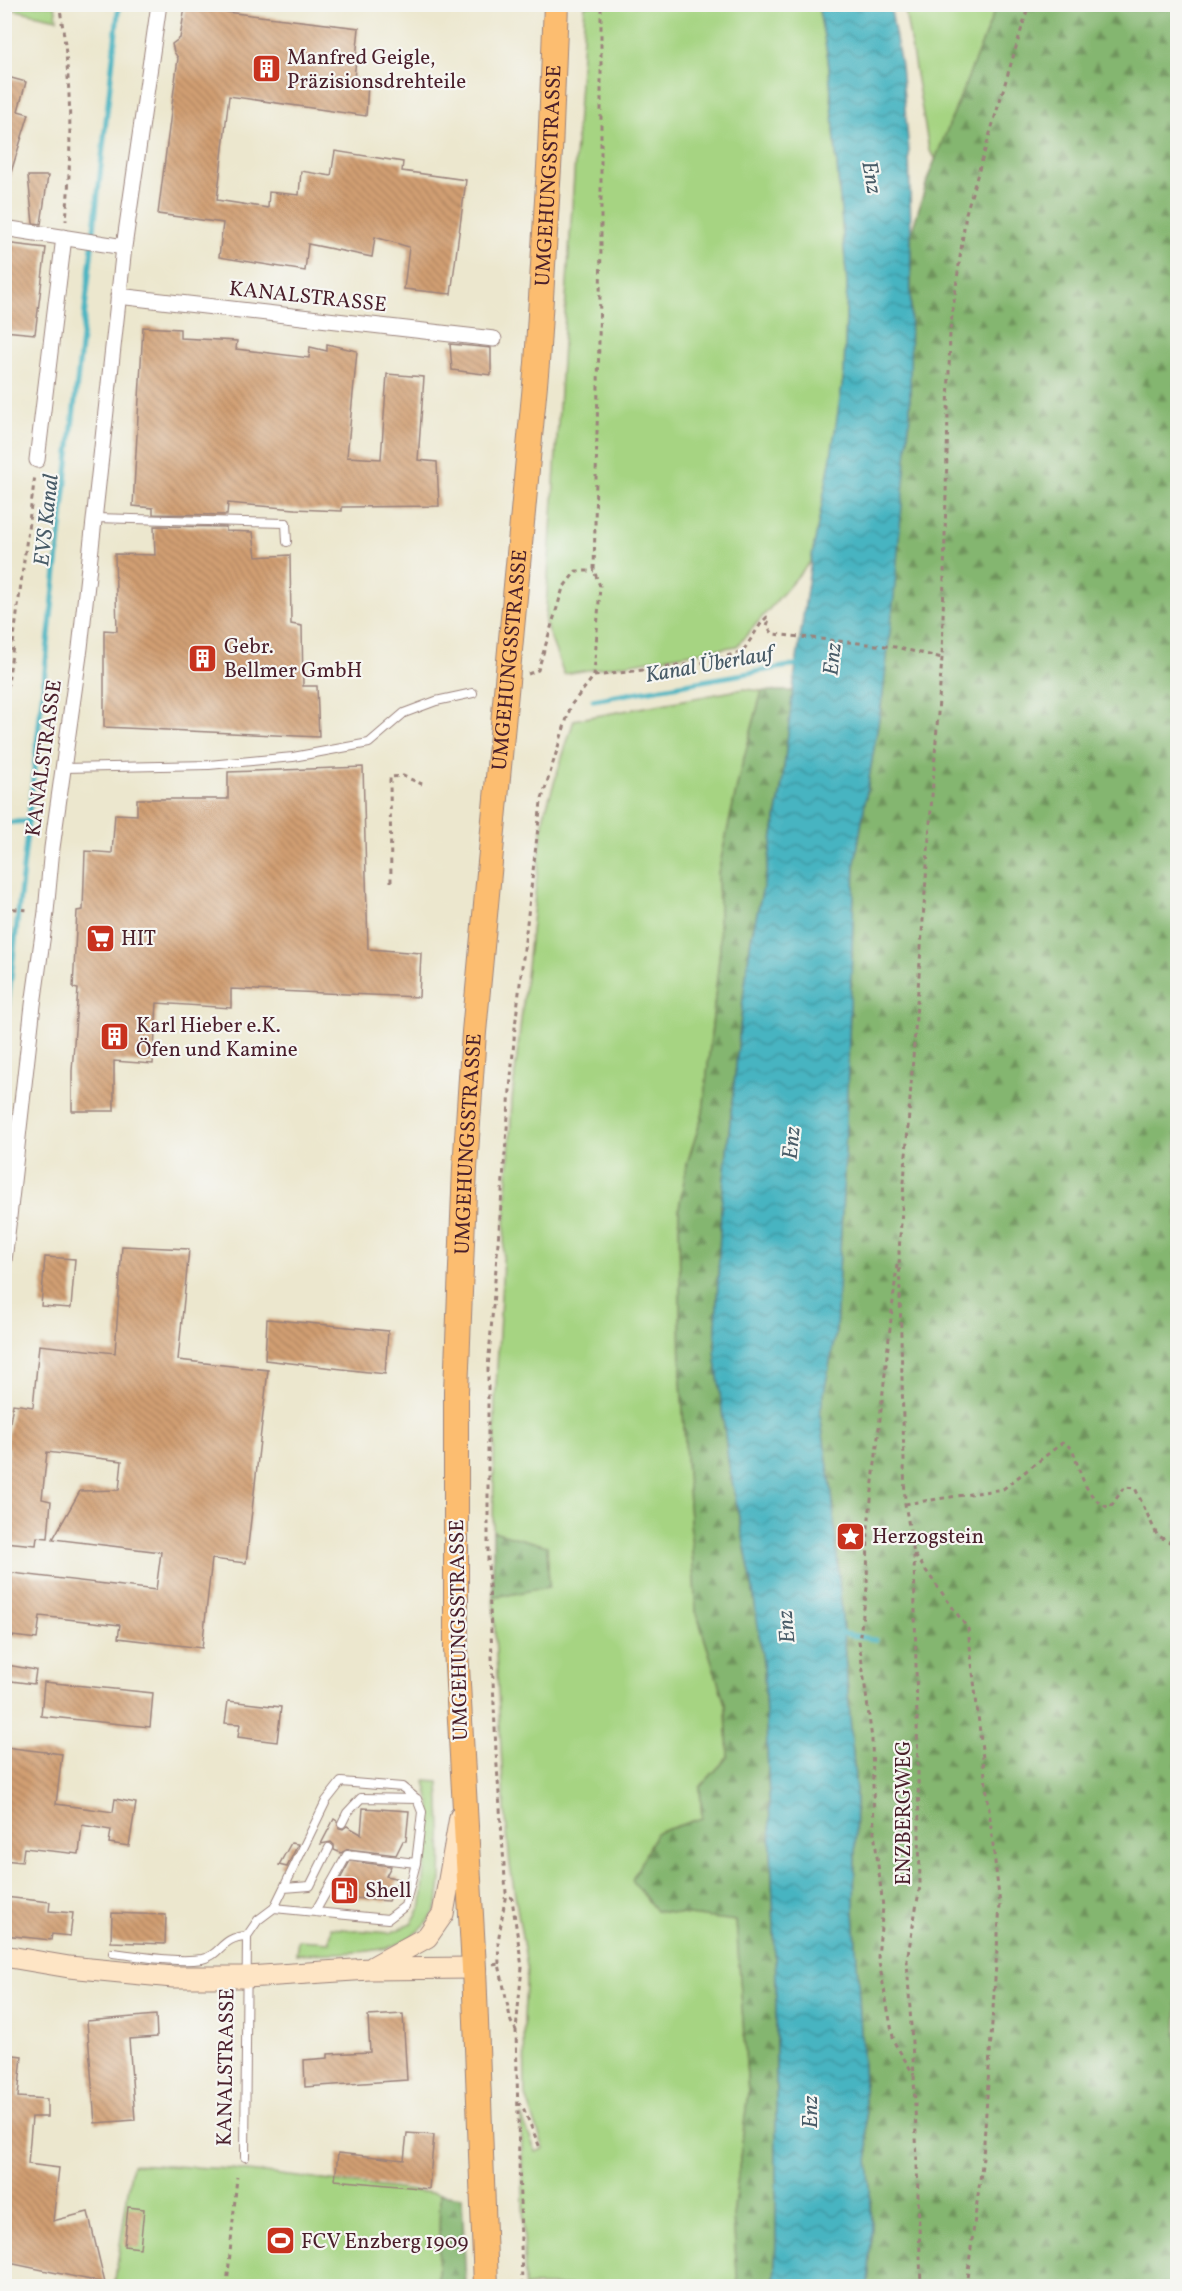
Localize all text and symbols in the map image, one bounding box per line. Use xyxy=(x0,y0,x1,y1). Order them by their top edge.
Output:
place label: Manfred Geigle, Präzisionsdrehteile xyxy=(287,44,466,97)
building icon: Manfred Geigle, Präzisionsdrehteile xyxy=(250,53,282,85)
street label: UMGEHUNGSSTRASSE xyxy=(529,64,570,287)
water label: Enz xyxy=(852,159,889,197)
street label: KANALSTRASSE xyxy=(228,275,388,320)
water label: EVS Kanal xyxy=(27,472,68,568)
street label: UMGEHUNGSSTRASSE xyxy=(486,548,535,772)
place label: Gebr. Bellmer GmbH xyxy=(224,633,362,686)
water label: Kanal Überlauf xyxy=(643,638,780,692)
water label: Enz xyxy=(816,641,851,677)
building icon: Gebr. Bellmer GmbH xyxy=(187,642,219,674)
street label: KANALSTRASSE xyxy=(19,678,70,839)
supermarket icon: HIT xyxy=(84,922,116,954)
place label: HIT xyxy=(121,925,156,954)
place label: Karl Hieber e.K. Öfen und Kamine xyxy=(136,1012,298,1065)
building icon: Karl Hieber e.K. Öfen und Kamine xyxy=(99,1021,131,1053)
street label: UMGEHUNGSSTRASSE xyxy=(449,1032,490,1255)
water label: Enz xyxy=(776,1125,809,1161)
street label: UMGEHUNGSSTRASSE xyxy=(443,1519,476,1741)
place icon: Herzogstein xyxy=(835,1520,867,1552)
place label: Herzogstein xyxy=(872,1523,984,1552)
water label: Enz xyxy=(771,1609,804,1645)
street label: ENZBERGWEG xyxy=(890,1740,919,1886)
fuel station icon: Shell xyxy=(328,1874,360,1906)
place label: Shell xyxy=(365,1877,412,1906)
street label: KANALSTRASSE xyxy=(211,1988,242,2146)
water label: Enz xyxy=(796,2095,827,2128)
sports icon: FCV Enzberg 1909 xyxy=(264,2225,296,2257)
place label: FCV Enzberg 1909 xyxy=(301,2228,469,2257)

